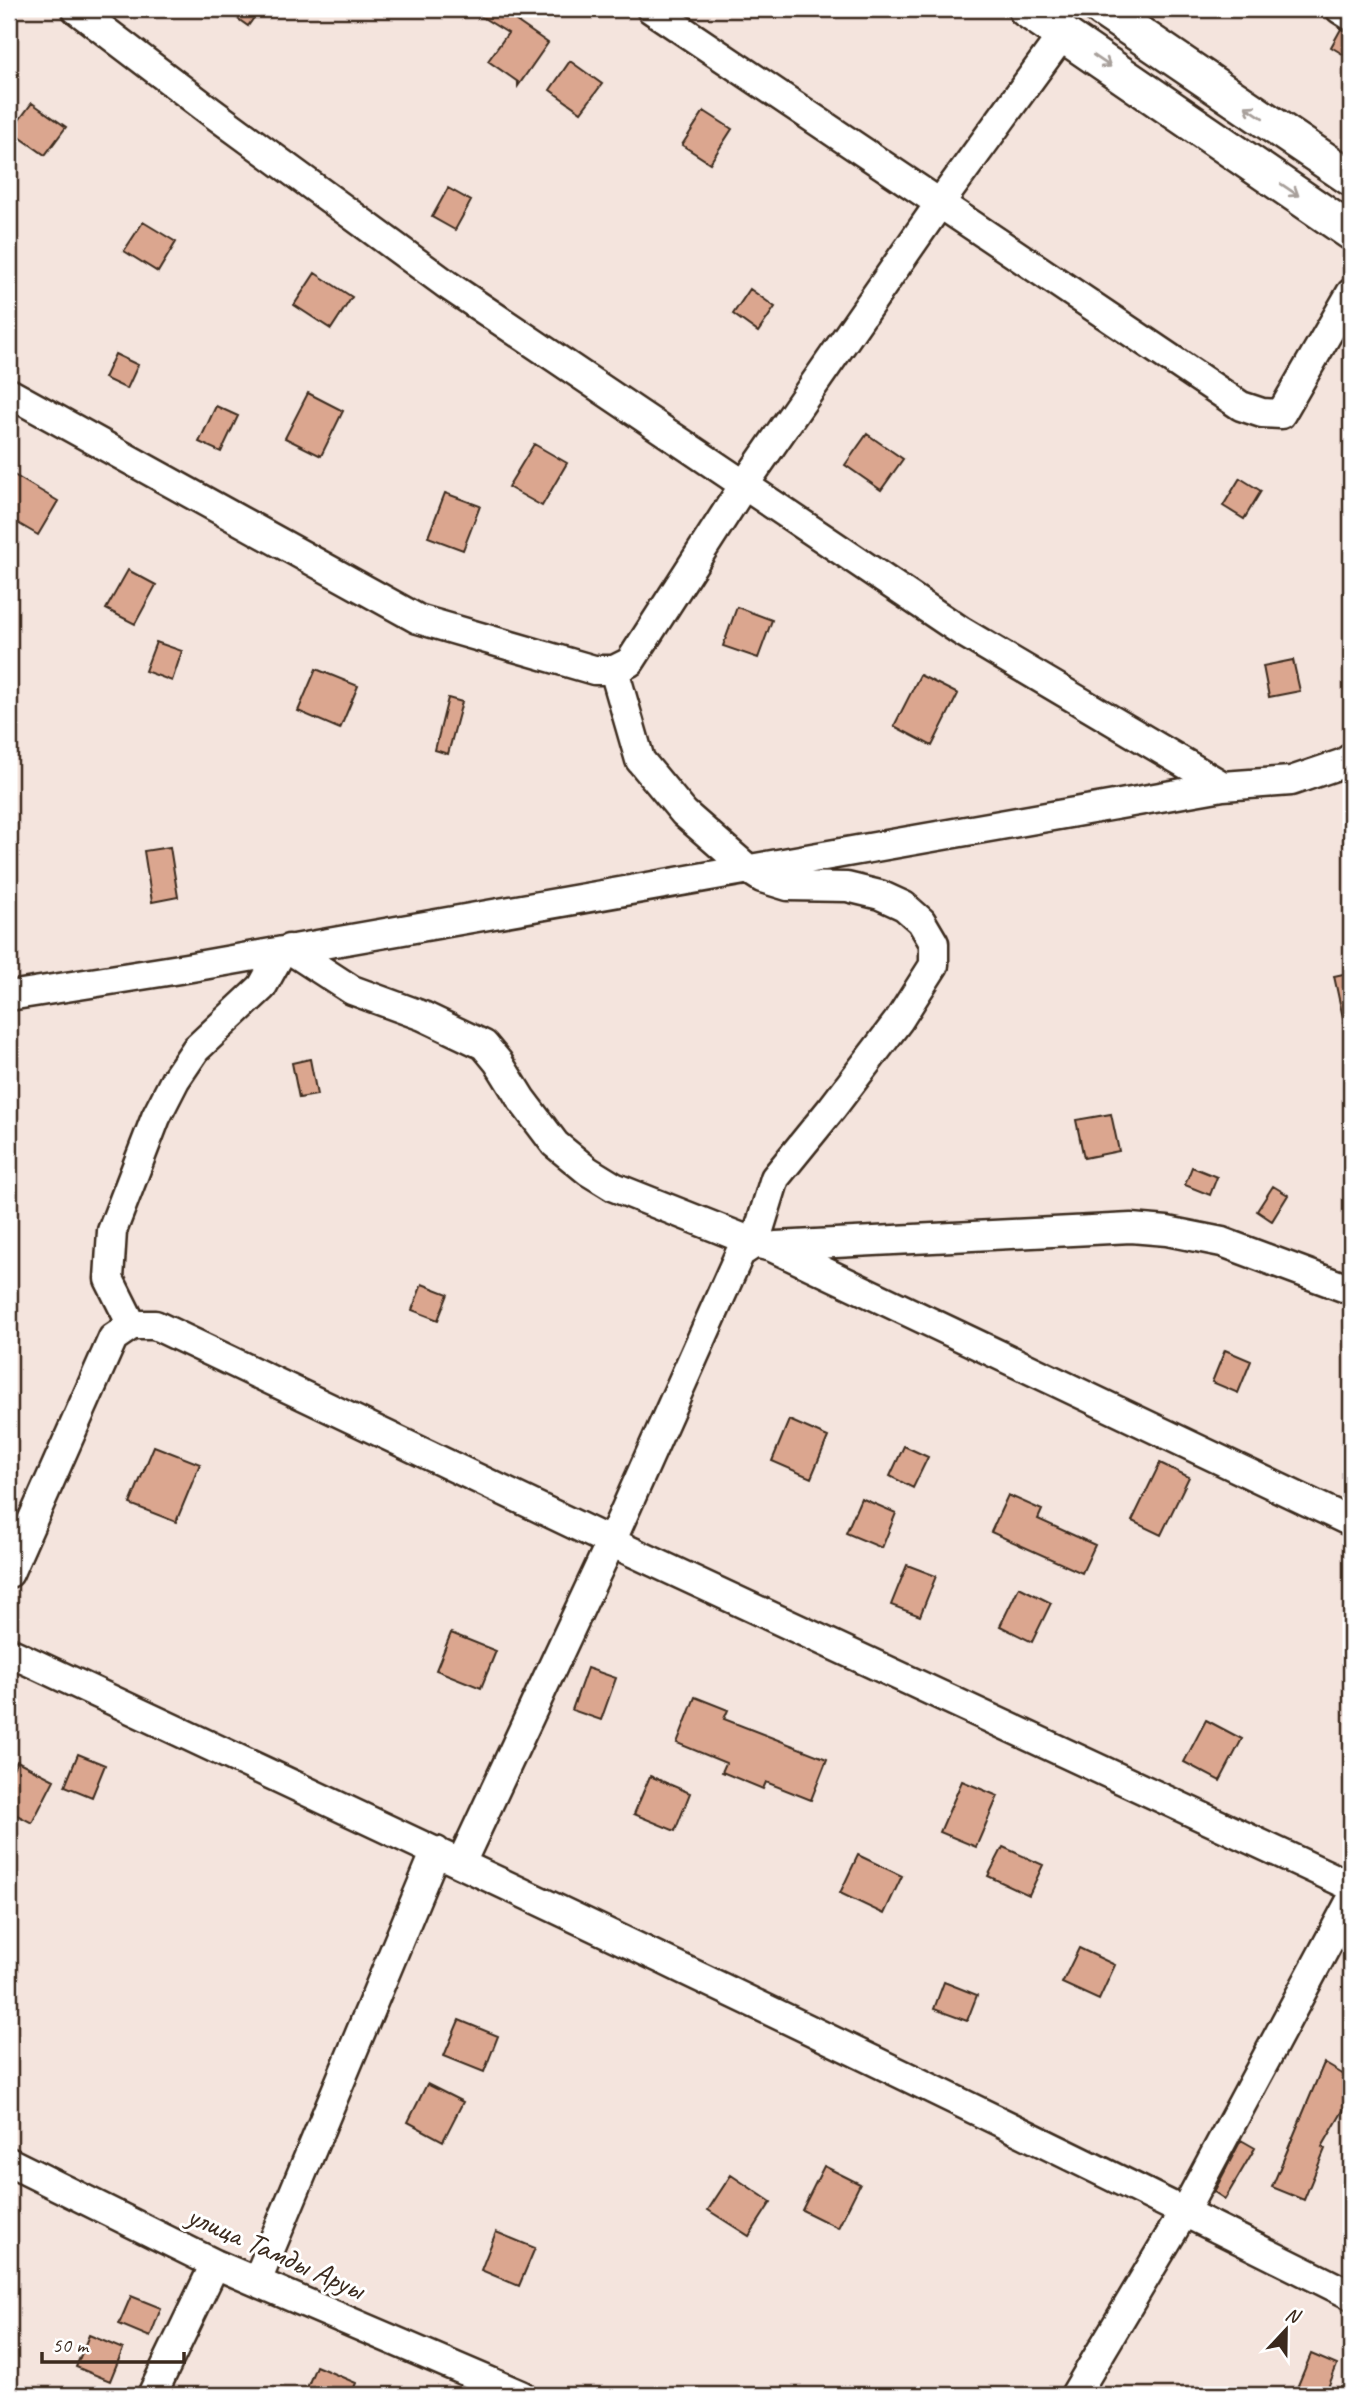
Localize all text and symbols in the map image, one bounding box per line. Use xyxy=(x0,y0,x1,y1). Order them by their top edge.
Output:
one-way arrow xyxy=(1092,54,1111,68)
one-way arrow xyxy=(1245,105,1264,119)
one-way arrow xyxy=(1280,183,1299,197)
street label: улица Тамды Аруы xyxy=(180,2195,372,2309)
north arrow xyxy=(1252,2296,1322,2366)
text: N xyxy=(1282,2302,1305,2330)
scale bar xyxy=(42,2320,184,2364)
text: 50 m xyxy=(52,2332,90,2358)

